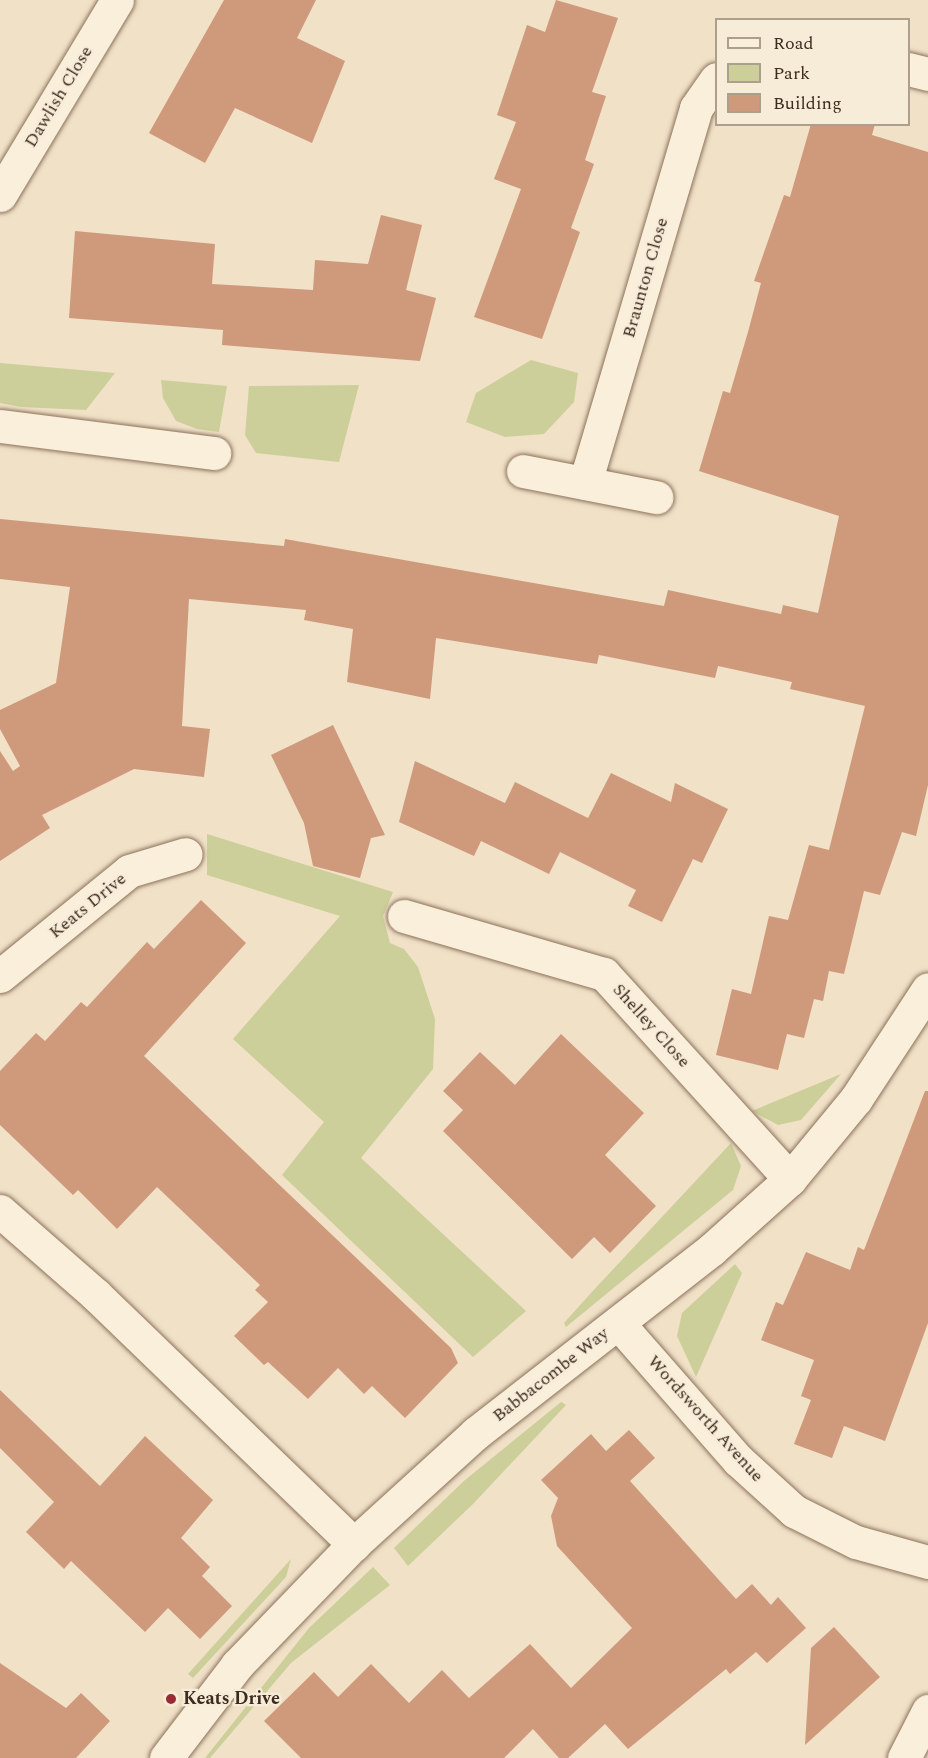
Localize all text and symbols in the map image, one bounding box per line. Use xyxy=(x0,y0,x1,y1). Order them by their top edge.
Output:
legend xyxy=(715,18,910,126)
text: Road xyxy=(773,30,814,57)
street label: Dawlish Close xyxy=(20,42,98,152)
text: Park xyxy=(773,60,810,87)
text: Building xyxy=(773,90,842,117)
street label: Braunton Close xyxy=(619,215,673,341)
street label: Keats Drive xyxy=(45,868,131,944)
street label: Shelley Close xyxy=(608,979,694,1073)
street label: Babbacombe Way xyxy=(489,1323,613,1427)
street label: Wordsworth Avenue xyxy=(642,1351,768,1487)
place label: Keats Drive xyxy=(183,1688,280,1710)
marker: Keats Drive xyxy=(164,1692,178,1706)

